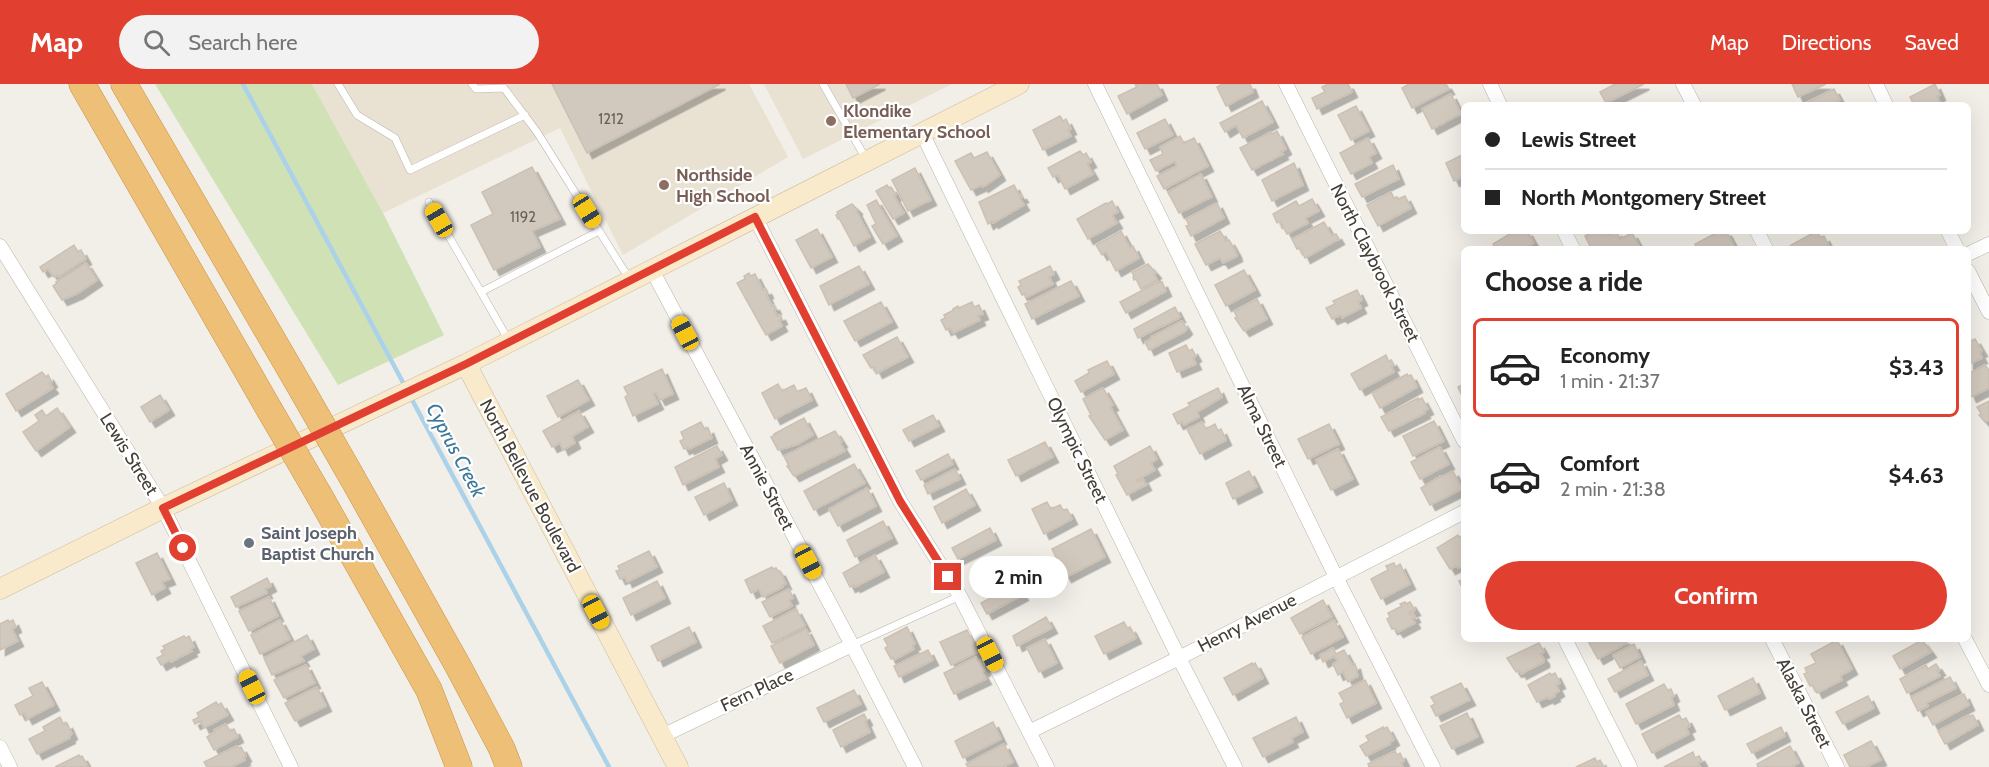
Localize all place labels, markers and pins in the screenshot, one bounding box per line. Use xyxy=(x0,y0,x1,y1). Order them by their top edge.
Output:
place label: Klondike Elementary School xyxy=(843,100,991,143)
marker: Klondike Elementary School xyxy=(824,114,838,128)
place label: Northside High School xyxy=(676,164,770,207)
marker: Northside High School xyxy=(657,178,671,192)
place label: Saint Joseph Baptist Church xyxy=(261,522,374,565)
marker: Saint Joseph Baptist Church xyxy=(242,536,256,550)

